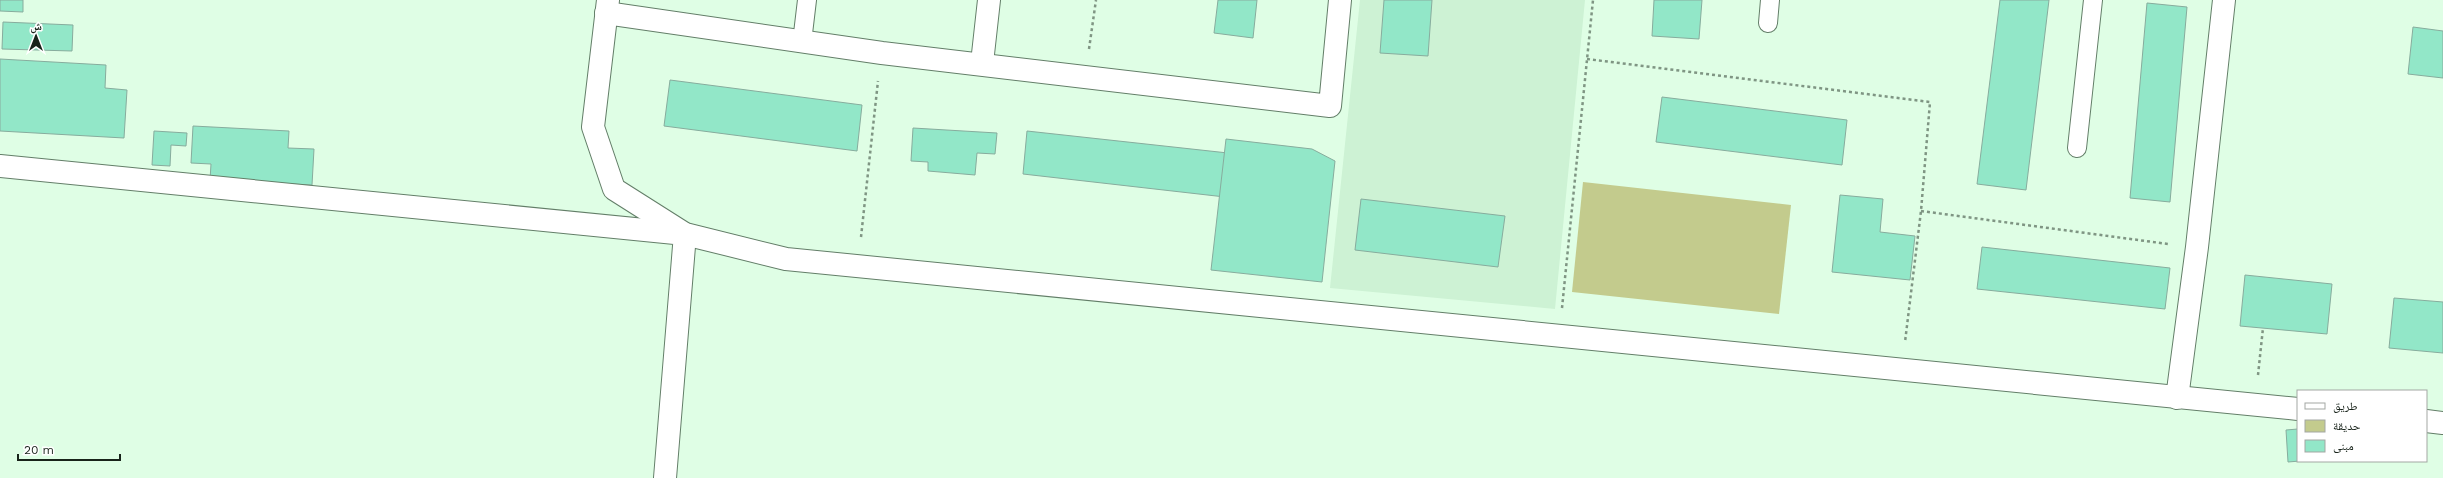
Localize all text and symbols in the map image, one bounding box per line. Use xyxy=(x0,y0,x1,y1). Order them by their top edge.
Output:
north arrow xyxy=(16,16,56,56)
text: ش xyxy=(30,20,42,34)
legend xyxy=(2297,390,2427,462)
text: طريق xyxy=(2333,399,2358,413)
text: حديقة xyxy=(2333,419,2361,433)
scale bar xyxy=(18,436,120,462)
text: مبنى xyxy=(2333,439,2354,453)
text: 20 m xyxy=(24,443,54,457)

